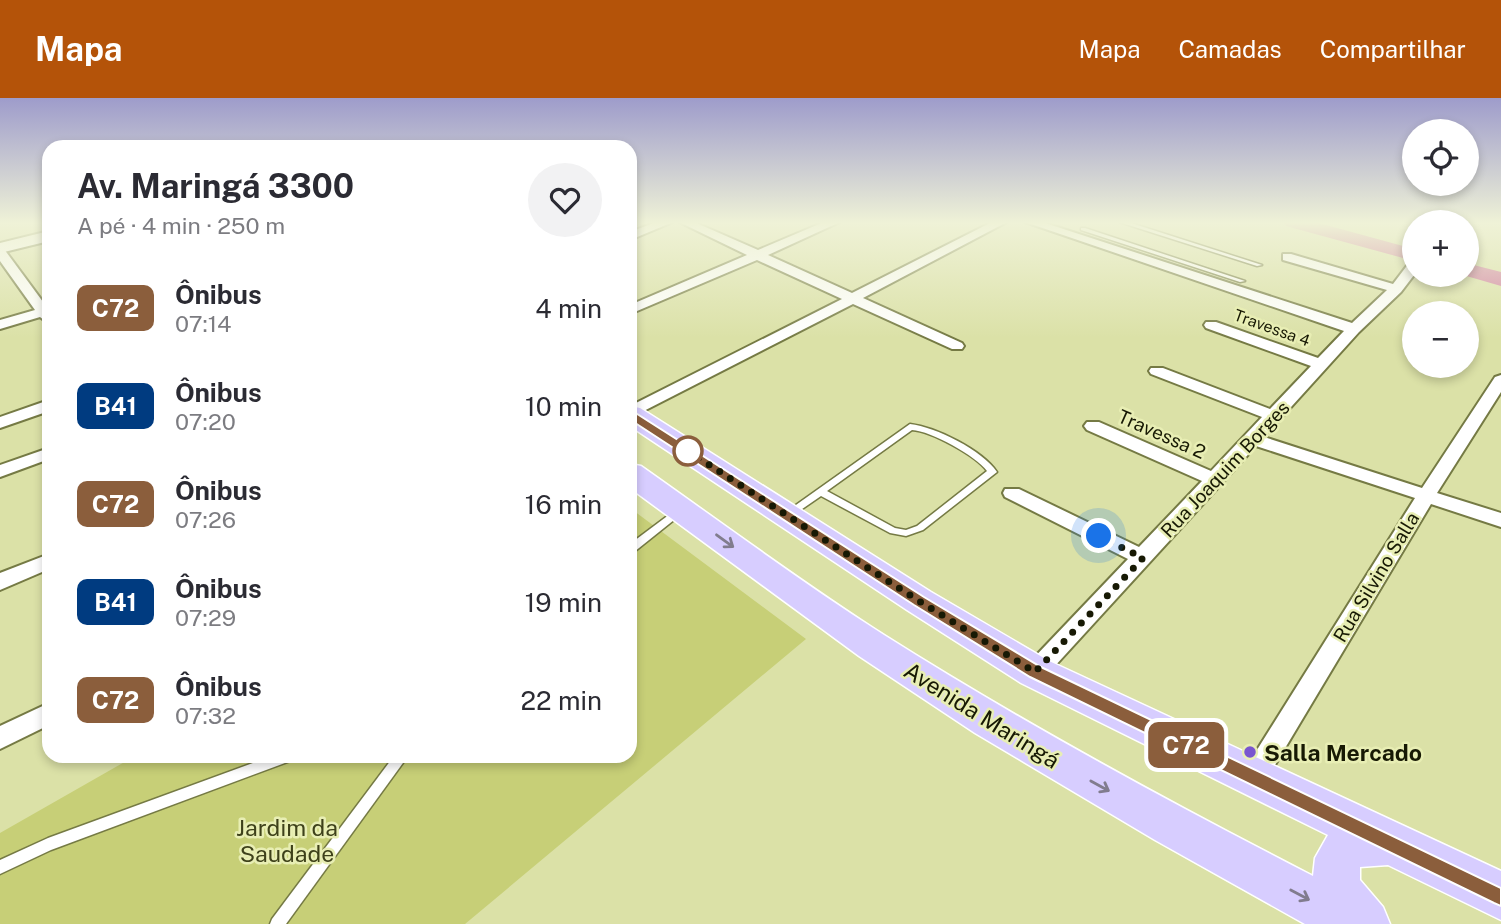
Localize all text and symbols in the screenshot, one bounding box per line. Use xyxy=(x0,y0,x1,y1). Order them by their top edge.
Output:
text: Mapa xyxy=(35,30,123,68)
text: Mapa xyxy=(1079,35,1140,63)
text: Camadas xyxy=(1178,35,1282,63)
text: Compartilhar xyxy=(1320,35,1466,63)
map controls xyxy=(1402,119,1479,378)
button: locate xyxy=(1402,119,1479,196)
button: heart xyxy=(528,163,602,237)
text: Av. Maringá 3300 xyxy=(77,167,354,205)
button: + xyxy=(1402,210,1479,287)
text: A pé · 4 min · 250 m xyxy=(77,212,285,239)
text: Ônibus xyxy=(175,279,262,310)
text: 4 min xyxy=(535,293,602,324)
text: C72 xyxy=(92,294,139,322)
button: − xyxy=(1402,301,1479,378)
street label: Travessa 4 xyxy=(1231,305,1313,351)
text: 07:14 xyxy=(175,310,231,337)
text: Ônibus xyxy=(175,377,262,408)
text: 10 min xyxy=(525,391,602,422)
text: B41 xyxy=(94,392,137,420)
street label: Rua Joaquim Borges xyxy=(1156,396,1294,542)
street label: Travessa 2 xyxy=(1115,405,1209,463)
text: 07:20 xyxy=(175,408,236,435)
unlabelled marker xyxy=(673,436,703,466)
text: Ônibus xyxy=(175,475,262,506)
text: 16 min xyxy=(525,489,602,520)
text: C72 xyxy=(92,490,139,518)
text: 07:26 xyxy=(175,506,236,533)
street label: Rua Silvino Salla xyxy=(1329,508,1423,646)
your location xyxy=(1081,518,1116,553)
one-way arrow xyxy=(715,534,734,548)
text: Ônibus xyxy=(175,573,262,604)
text: 19 min xyxy=(525,587,602,618)
text: B41 xyxy=(94,588,137,616)
text: 07:29 xyxy=(175,604,236,631)
street label: Avenida Maringá xyxy=(899,656,1065,774)
text: Ônibus xyxy=(175,671,262,702)
text: 22 min xyxy=(521,685,602,716)
text: C72 xyxy=(92,686,139,714)
text: 07:32 xyxy=(175,702,236,729)
line badge: C72 xyxy=(1146,722,1226,768)
text: C72 xyxy=(1162,731,1210,759)
place label: Salla Mercado xyxy=(1264,739,1422,766)
marker: Salla Mercado xyxy=(1242,744,1258,760)
one-way arrow xyxy=(1089,780,1110,793)
park label: Jardim da Saudade xyxy=(236,814,338,867)
one-way arrow xyxy=(1289,888,1309,902)

